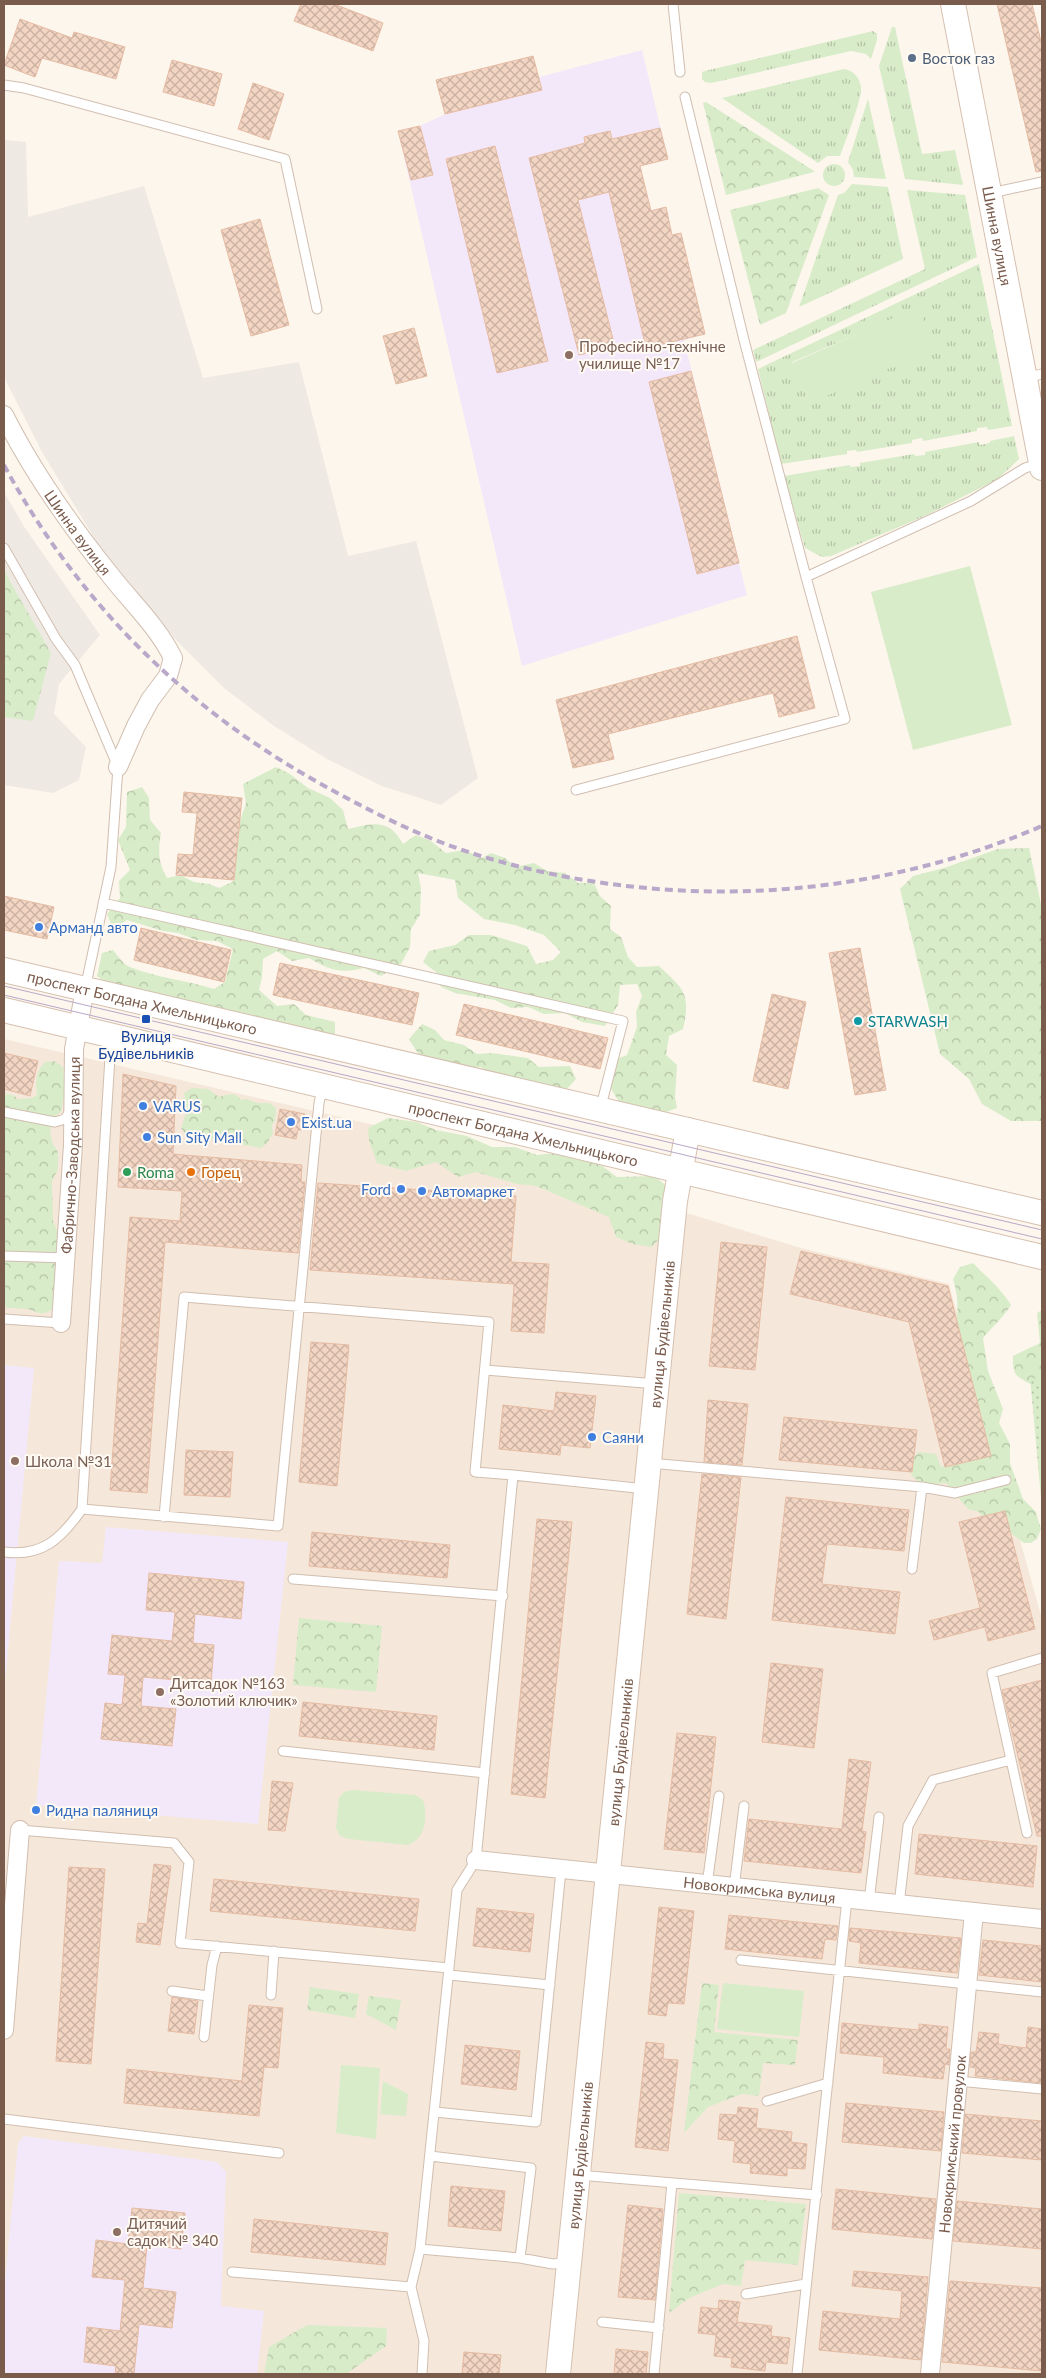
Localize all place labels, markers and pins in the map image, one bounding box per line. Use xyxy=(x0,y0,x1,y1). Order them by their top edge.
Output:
place label: Восток газ xyxy=(922,49,995,67)
marker: Восток газ xyxy=(906,52,918,64)
place label: Професійно-технічне училище №17 xyxy=(579,337,726,372)
marker: Професійно-технічне училище №17 xyxy=(563,349,575,361)
place label: Арманд авто xyxy=(49,918,138,936)
marker: Арманд авто xyxy=(33,921,45,933)
place label: STARWASH xyxy=(868,1012,948,1030)
marker: Вулиця Будівельників xyxy=(140,1013,152,1025)
marker: STARWASH xyxy=(852,1015,864,1027)
place label: Вулиця Будівельників xyxy=(98,1027,194,1062)
place label: VARUS xyxy=(153,1097,201,1115)
marker: VARUS xyxy=(137,1100,149,1112)
place label: Exist.ua xyxy=(301,1113,352,1131)
marker: Exist.ua xyxy=(285,1116,297,1128)
place label: Sun Sity Mall xyxy=(157,1128,242,1146)
marker: Sun Sity Mall xyxy=(141,1131,153,1143)
place label: Roma xyxy=(137,1163,174,1181)
place label: Горец xyxy=(201,1163,240,1181)
marker: Roma xyxy=(121,1166,133,1178)
marker: Горец xyxy=(185,1166,197,1178)
place label: Ford xyxy=(361,1180,391,1198)
place label: Автомаркет xyxy=(432,1182,515,1200)
marker: Ford xyxy=(395,1183,407,1195)
marker: Автомаркет xyxy=(416,1185,428,1197)
place label: Саяни xyxy=(602,1428,644,1446)
marker: Саяни xyxy=(586,1431,598,1443)
place label: Школа №31 xyxy=(25,1452,112,1470)
marker: Школа №31 xyxy=(9,1455,21,1467)
place label: Дитсадок №163 «Золотий ключик» xyxy=(170,1674,298,1709)
marker: Дитсадок №163 «Золотий ключик» xyxy=(154,1686,166,1698)
place label: Ридна паляниця xyxy=(46,1801,158,1819)
marker: Ридна паляниця xyxy=(30,1804,42,1816)
place label: Дитячий садок № 340 xyxy=(127,2214,218,2249)
marker: Дитячий садок № 340 xyxy=(111,2226,123,2238)

